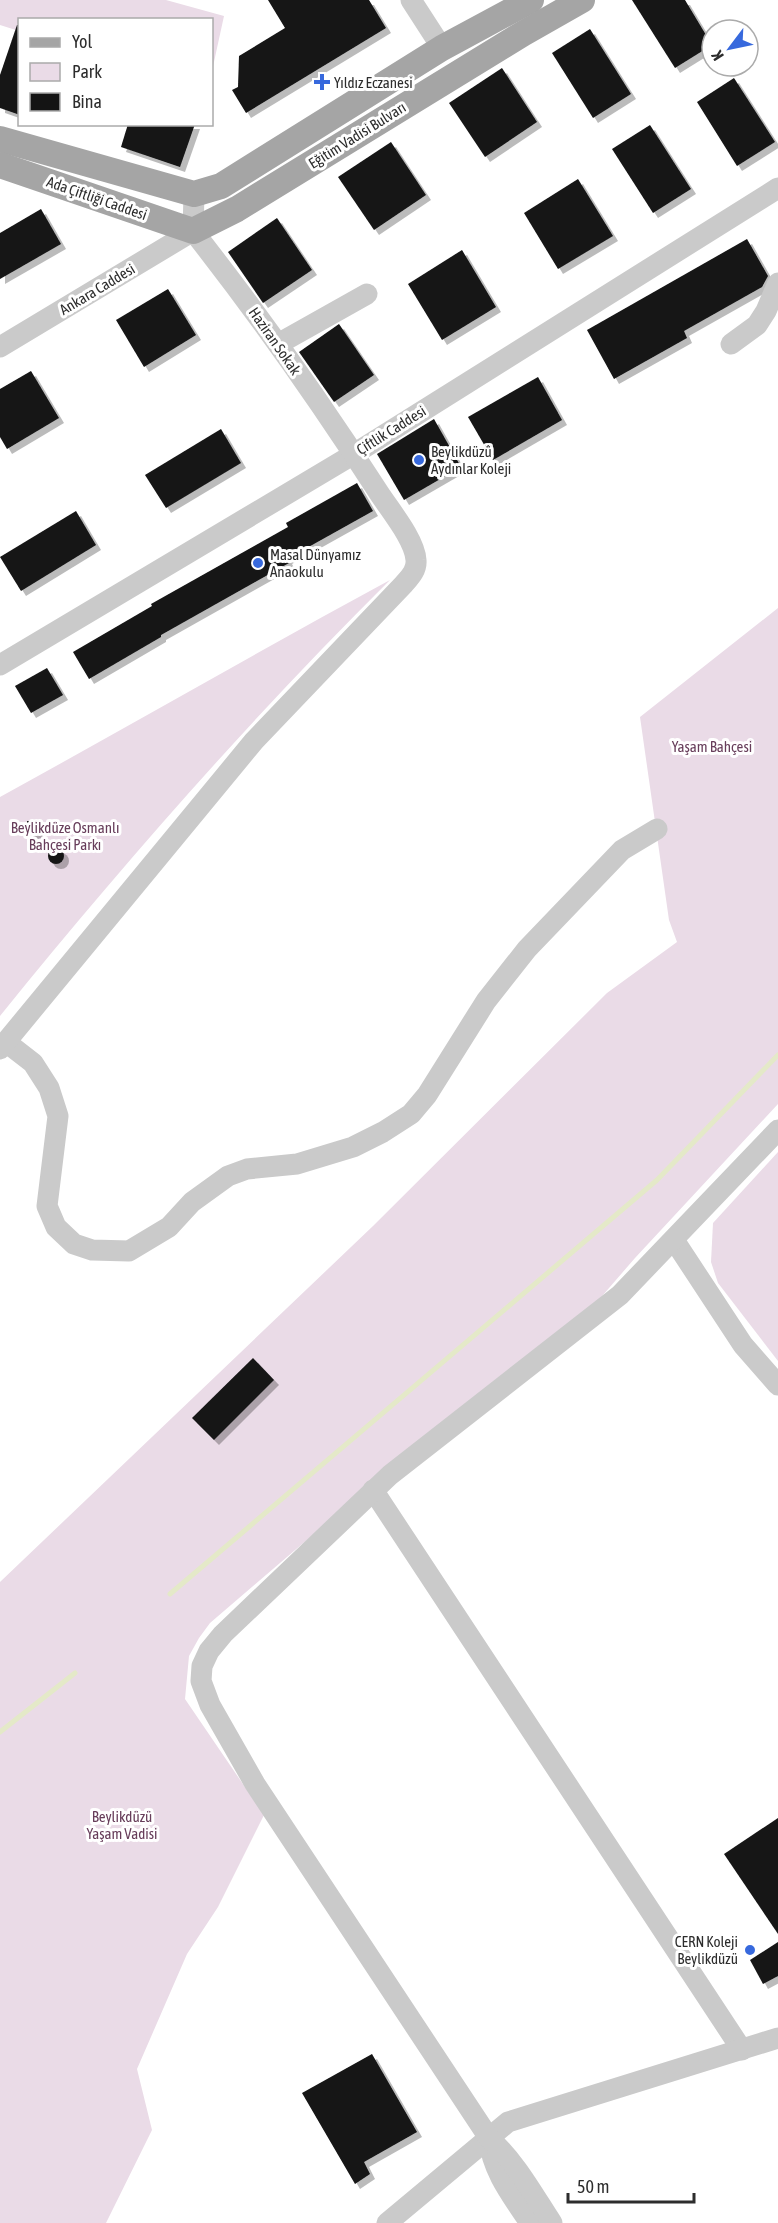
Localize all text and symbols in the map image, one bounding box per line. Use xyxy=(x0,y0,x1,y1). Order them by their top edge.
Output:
legend xyxy=(18,18,213,126)
north arrow xyxy=(700,18,760,78)
text: Yol xyxy=(72,31,92,52)
text: K xyxy=(707,48,727,64)
text: Park xyxy=(72,61,102,82)
place label: Yıldız Eczanesi xyxy=(334,74,413,91)
marker: Yıldız Eczanesi xyxy=(315,75,329,89)
text: Bina xyxy=(72,91,102,112)
street label: Eğitim Vadisi Bulvarı xyxy=(305,98,409,172)
street label: Ada Çiftliği Caddesi xyxy=(45,173,149,223)
street label: Ankara Caddesi xyxy=(56,260,138,318)
street label: Haziran Sokak xyxy=(246,304,305,378)
street label: Çiftlik Caddesi xyxy=(353,402,429,458)
place label: Beylikdüzü Aydınlar Koleji xyxy=(431,443,511,477)
marker: Beylikdüzü Aydınlar Koleji xyxy=(412,453,426,467)
place label: Masal Dünyamız Anaokulu xyxy=(270,546,362,580)
marker: Masal Dünyamız Anaokulu xyxy=(251,556,265,570)
park label: Yaşam Bahçesi xyxy=(672,738,752,755)
park label: Beylikdüze Osmanlı Bahçesi Parkı xyxy=(11,819,119,853)
park label: Beylikdüzü Yaşam Vadisi xyxy=(86,1808,158,1842)
place label: CERN Koleji Beylikdüzü xyxy=(675,1933,738,1967)
marker: CERN Koleji Beylikdüzü xyxy=(743,1943,757,1957)
scale bar xyxy=(568,2166,694,2204)
text: 50 m xyxy=(577,2176,609,2197)

